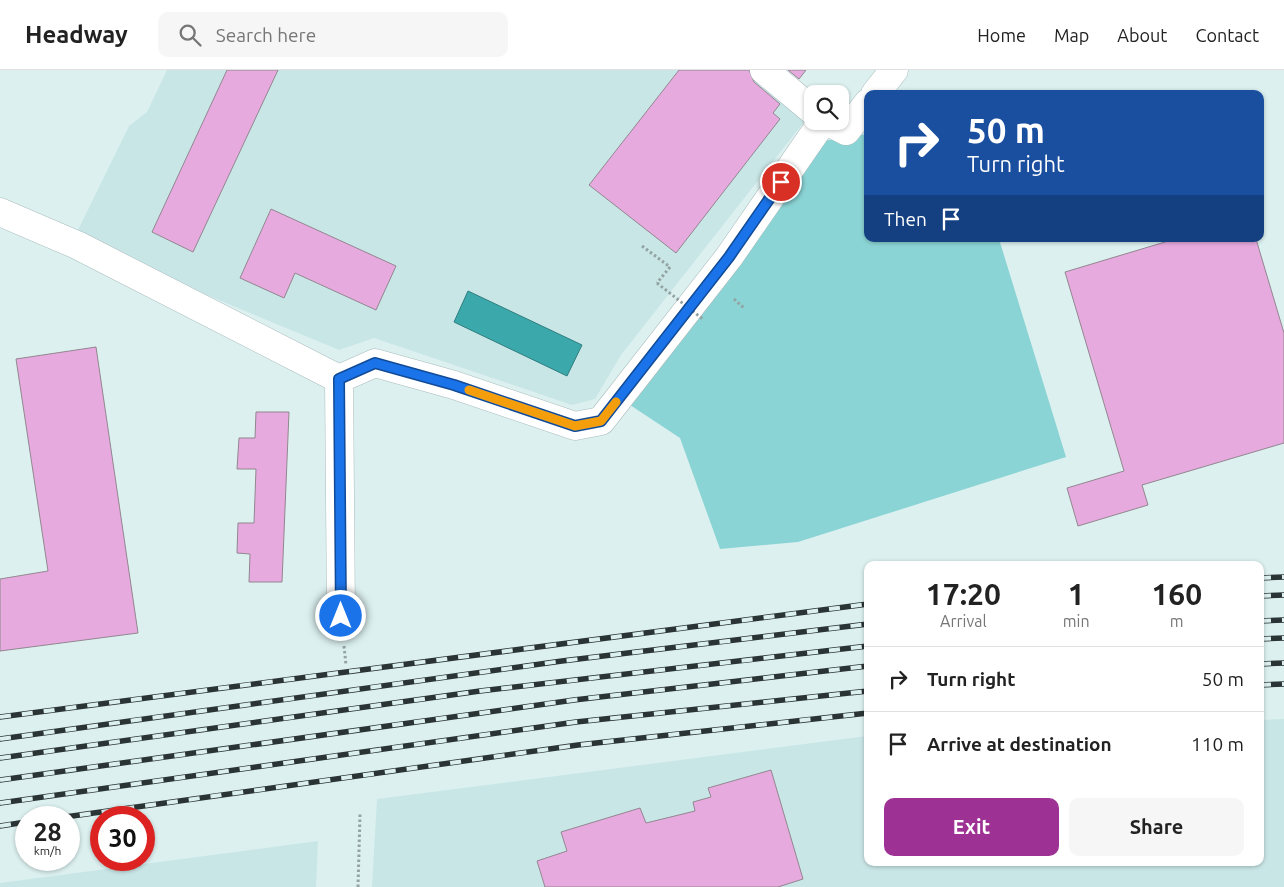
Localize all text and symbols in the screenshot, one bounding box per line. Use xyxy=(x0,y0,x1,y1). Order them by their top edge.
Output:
search box xyxy=(158,12,508,57)
text: Headway xyxy=(25,21,128,48)
icon: search xyxy=(176,21,204,49)
text: Search here xyxy=(216,24,316,46)
text: Home xyxy=(977,25,1026,45)
text: Map xyxy=(1054,25,1089,45)
text: About xyxy=(1117,25,1167,45)
text: Contact xyxy=(1195,25,1259,45)
map controls xyxy=(804,85,849,130)
button: search xyxy=(804,85,849,130)
icon: right xyxy=(884,110,949,175)
text: 50 m xyxy=(967,110,1045,150)
text: Turn right xyxy=(967,151,1065,176)
pin xyxy=(760,161,802,203)
icon: arrive xyxy=(767,168,795,196)
icon: arrive xyxy=(937,205,965,233)
text: Then xyxy=(884,208,927,230)
text: 17:20 xyxy=(926,577,1001,611)
text: 1 xyxy=(1068,577,1085,611)
text: 160 xyxy=(1151,577,1202,611)
position arrow xyxy=(314,589,366,641)
text: Arrival xyxy=(940,612,987,630)
text: min xyxy=(1063,612,1090,630)
text: m xyxy=(1170,612,1184,630)
icon: right xyxy=(884,665,912,693)
text: Turn right xyxy=(927,668,1015,690)
text: 50 m xyxy=(1202,668,1244,690)
icon: arrive xyxy=(884,730,912,758)
text: Arrive at destination xyxy=(927,733,1112,755)
text: 110 m xyxy=(1191,733,1244,755)
button: Exit xyxy=(884,798,1059,856)
button: Share xyxy=(1069,798,1244,856)
speed limit sign: 30 xyxy=(90,806,155,871)
text: 28 xyxy=(33,818,62,846)
text: km/h xyxy=(34,844,61,857)

